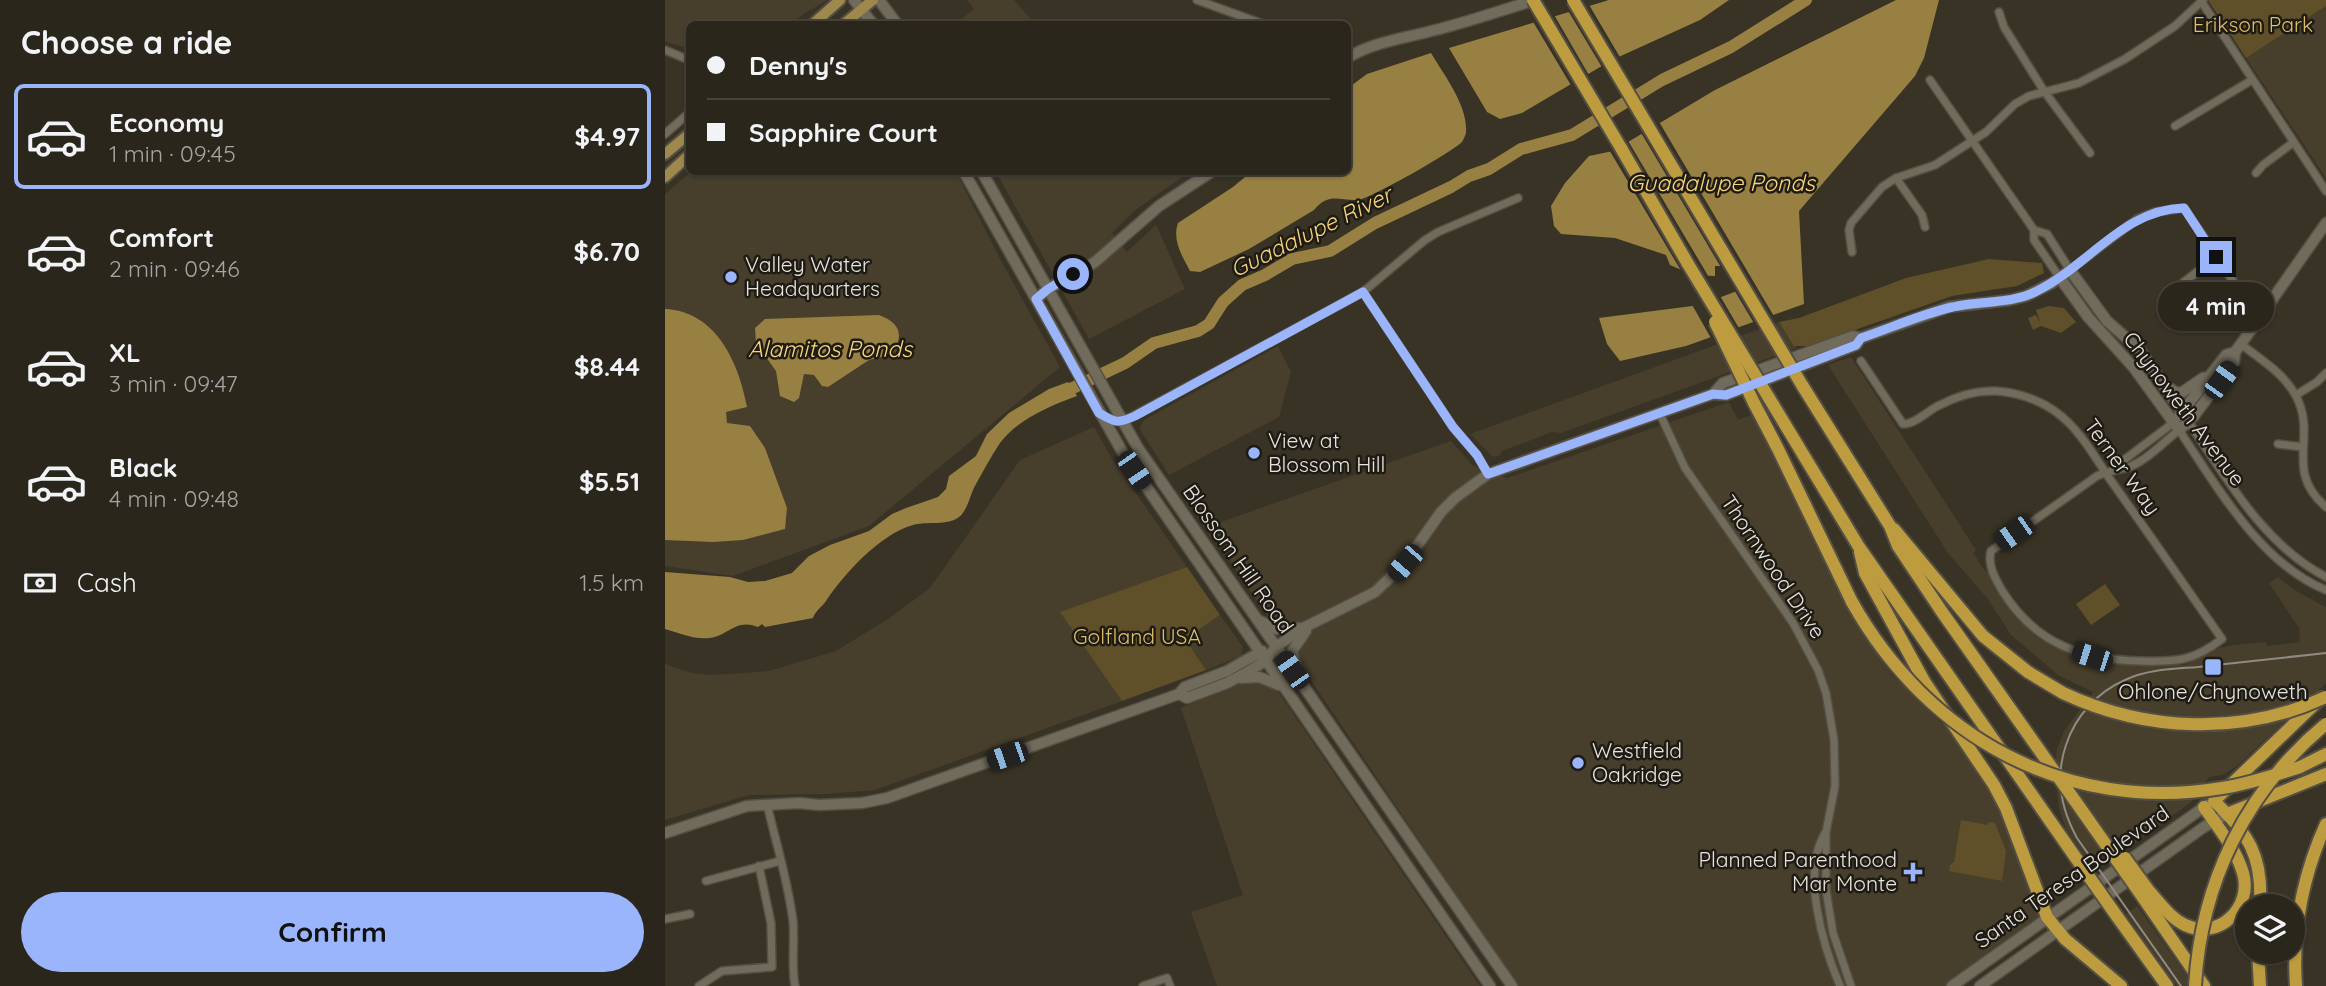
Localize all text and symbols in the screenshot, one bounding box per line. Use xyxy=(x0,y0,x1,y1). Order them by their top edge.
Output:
park label: Erikson Park xyxy=(2193,11,2313,37)
text: Choose a ride xyxy=(21,22,233,62)
text: Denny's xyxy=(749,49,847,82)
icon: car xyxy=(25,105,88,168)
text: Economy xyxy=(109,106,224,139)
text: Sapphire Court xyxy=(749,116,938,149)
text: $4.97 xyxy=(574,120,640,153)
text: 1 min · 09:45 xyxy=(109,139,236,168)
water label: Guadalupe Ponds xyxy=(1627,168,1817,197)
water label: Guadalupe River xyxy=(1225,178,1399,283)
icon: car xyxy=(25,220,88,283)
text: Comfort xyxy=(109,221,214,254)
text: $6.70 xyxy=(573,235,640,268)
route end xyxy=(2200,241,2232,273)
place label: Valley Water Headquarters xyxy=(745,251,880,301)
text: 2 min · 09:46 xyxy=(109,254,240,283)
route start xyxy=(1057,258,1089,290)
marker: Valley Water Headquarters xyxy=(723,269,739,285)
callout: 4 min xyxy=(2158,282,2274,330)
text: 4 min xyxy=(2186,292,2246,321)
street label: Chynoweth Avenue xyxy=(2118,326,2251,491)
water label: Alamitos Ponds xyxy=(748,334,914,363)
icon: car xyxy=(25,335,88,398)
text: XL xyxy=(109,336,141,369)
text: $8.44 xyxy=(574,350,640,383)
car xyxy=(2201,357,2242,403)
text: 3 min · 09:47 xyxy=(109,369,238,398)
street label: Terner Way xyxy=(2079,413,2166,520)
place label: View at Blossom Hill xyxy=(1268,427,1385,477)
marker: View at Blossom Hill xyxy=(1246,445,1262,461)
car xyxy=(1114,447,1155,493)
icon: car xyxy=(25,450,88,513)
text: Black xyxy=(109,451,178,484)
text: $5.51 xyxy=(579,465,640,498)
street label: Blossom Hill Road xyxy=(1178,479,1300,638)
text: 4 min · 09:48 xyxy=(109,484,239,513)
street label: Thornwood Drive xyxy=(1716,490,1831,643)
car xyxy=(1991,512,2038,554)
car xyxy=(1384,540,1427,586)
icon: cash xyxy=(21,564,59,602)
text: Cash xyxy=(77,566,137,599)
text: 1.5 km xyxy=(579,568,644,597)
park label: Golfland USA xyxy=(1073,623,1201,649)
car xyxy=(2069,641,2116,673)
car xyxy=(1272,647,1313,693)
marker: Ohlone/Chynoweth xyxy=(2203,657,2223,677)
place label: Ohlone/Chynoweth xyxy=(2118,678,2308,704)
place label: Westfield Oakridge xyxy=(1592,737,1682,787)
car xyxy=(984,739,1031,773)
marker: Westfield Oakridge xyxy=(1570,755,1586,771)
street label: Santa Teresa Boulevard xyxy=(1969,799,2174,953)
place label: Planned Parenthood Mar Monte xyxy=(1698,846,1897,896)
marker: Planned Parenthood Mar Monte xyxy=(1903,862,1923,882)
button: Confirm xyxy=(21,892,644,972)
map controls xyxy=(2235,894,2305,964)
button: layers xyxy=(2235,894,2305,964)

